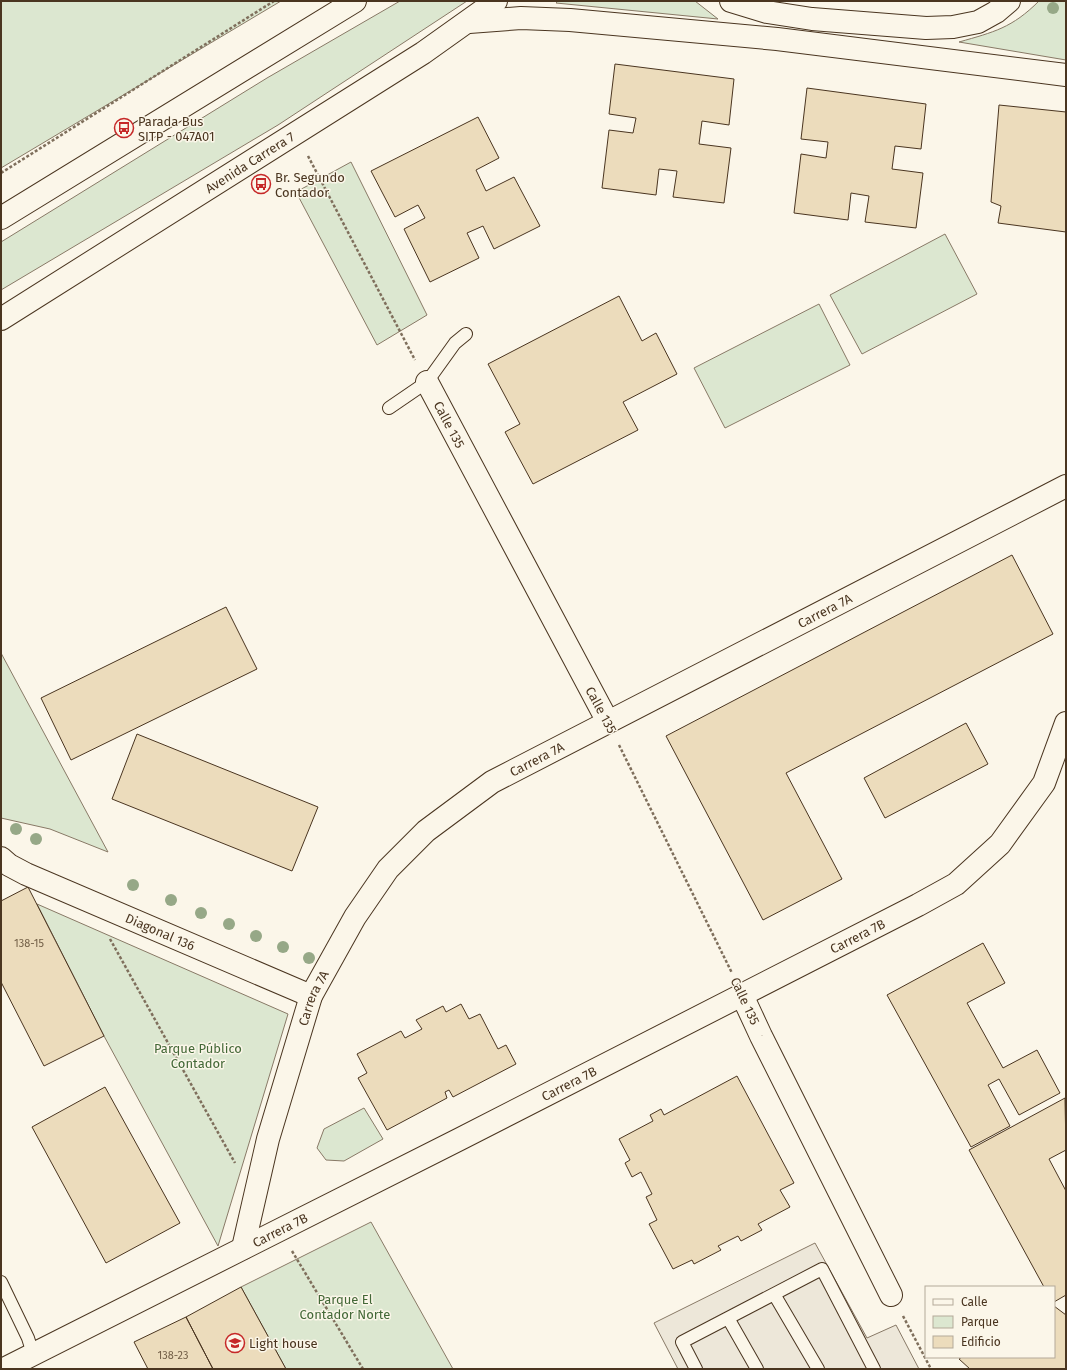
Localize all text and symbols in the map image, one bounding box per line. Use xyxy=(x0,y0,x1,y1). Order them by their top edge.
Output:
place label: Parada Bus SITP - 047A01 xyxy=(138,114,215,144)
bus stop icon: Parada Bus SITP - 047A01 xyxy=(113,117,135,139)
street label: Avenida Carrera 7 xyxy=(202,128,297,196)
place label: Br. Segundo Contador xyxy=(275,170,345,200)
bus stop icon: Br. Segundo Contador xyxy=(250,173,272,195)
street label: Calle 135 xyxy=(431,398,468,450)
street label: Carrera 7A xyxy=(795,590,855,631)
street label: Calle 135 xyxy=(582,684,620,736)
street label: Carrera 7A xyxy=(507,739,567,779)
street label: Diagonal 136 xyxy=(123,910,197,953)
street label: Carrera 7B xyxy=(827,916,888,956)
house number: 138-15 xyxy=(14,937,45,950)
street label: Carrera 7A xyxy=(295,967,332,1027)
street label: Calle 135 xyxy=(727,975,763,1027)
park label: Parque Público Contador xyxy=(154,1041,242,1071)
street label: Carrera 7B xyxy=(539,1063,599,1104)
street label: Carrera 7B xyxy=(250,1210,310,1250)
legend xyxy=(925,1286,1055,1358)
park label: Parque El Contador Norte xyxy=(300,1292,390,1322)
text: Calle xyxy=(961,1295,988,1309)
text: Parque xyxy=(961,1315,999,1329)
school or university icon: Light house xyxy=(224,1332,246,1354)
text: Edificio xyxy=(961,1335,1001,1349)
place label: Light house xyxy=(249,1336,318,1351)
house number: 138-23 xyxy=(158,1349,188,1362)

